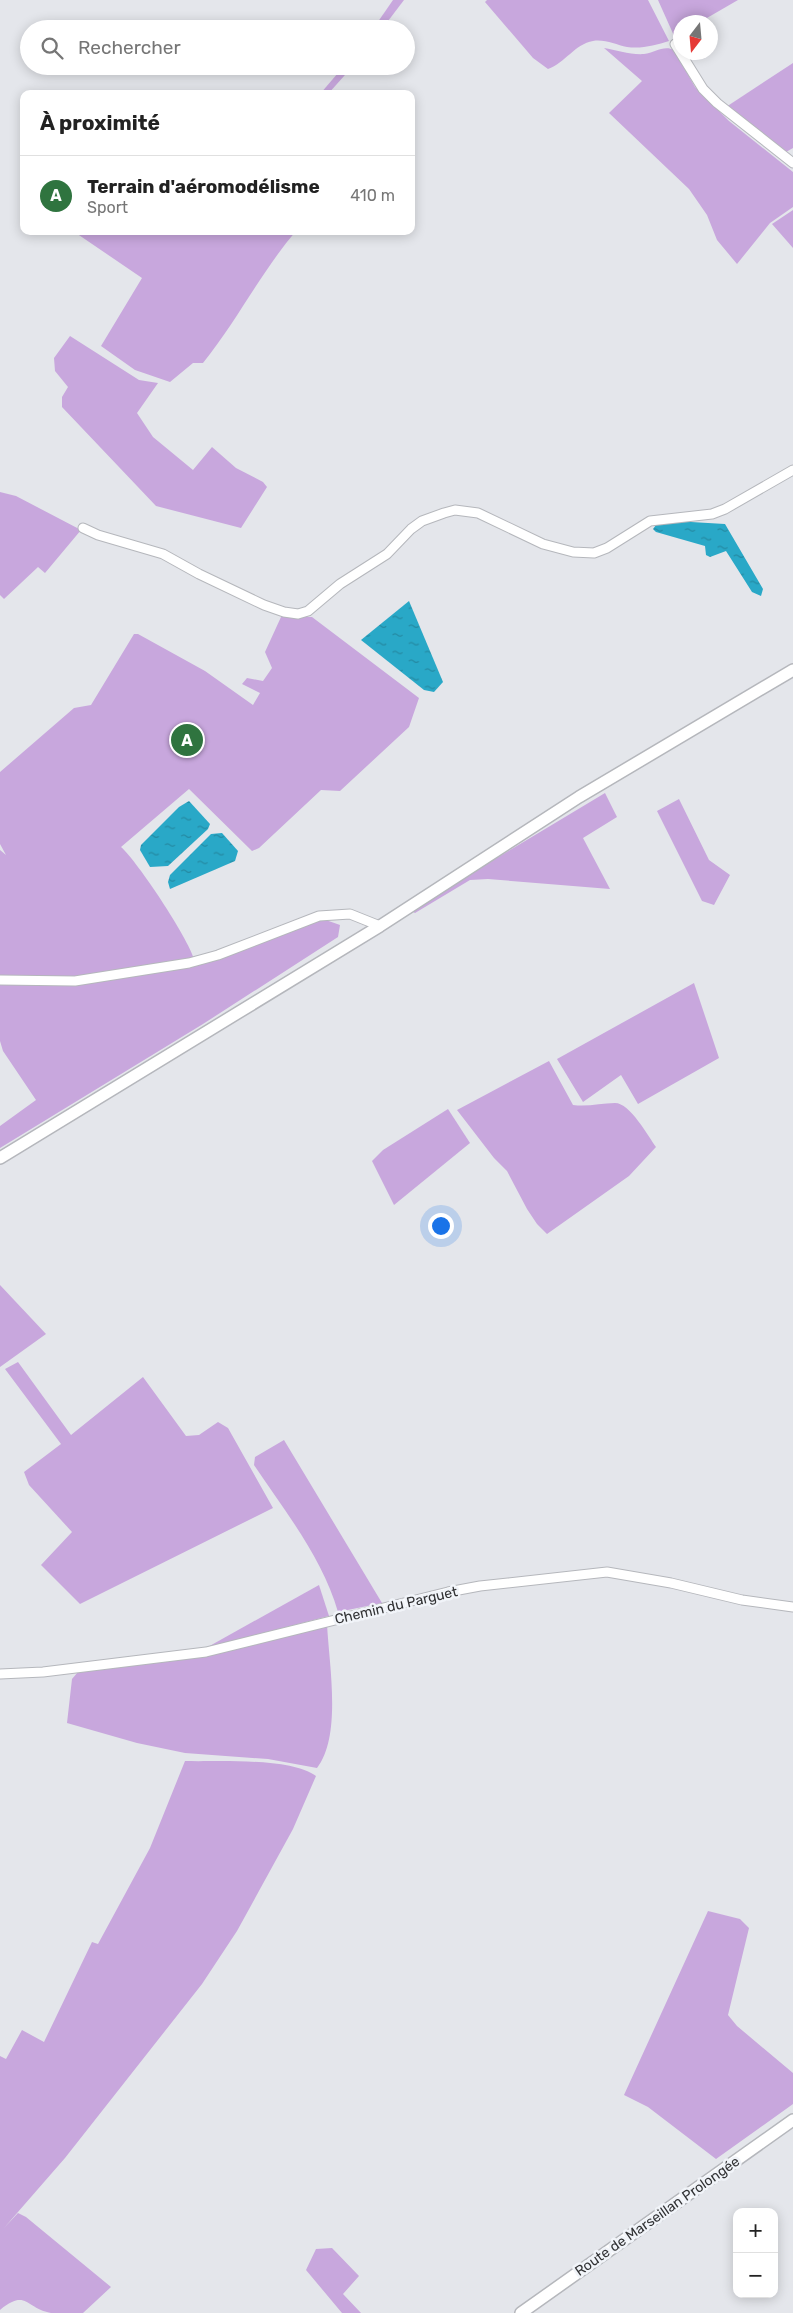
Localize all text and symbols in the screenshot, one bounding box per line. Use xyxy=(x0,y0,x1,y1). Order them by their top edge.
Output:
north arrow xyxy=(673,15,718,60)
search box xyxy=(20,20,415,75)
icon: search xyxy=(38,34,66,62)
text: Rechercher xyxy=(78,36,181,59)
text: À proximité xyxy=(40,110,160,135)
text: Terrain d'aéromodélisme xyxy=(87,175,320,198)
text: A xyxy=(50,186,62,205)
text: 410 m xyxy=(350,186,395,205)
text: Sport xyxy=(87,198,128,217)
pin: A xyxy=(171,721,203,759)
your location xyxy=(428,1213,454,1239)
street label: Chemin du Parguet xyxy=(333,1583,460,1628)
street label: Route de Marseillan Prolongée xyxy=(572,2153,743,2280)
map controls xyxy=(733,2208,778,2298)
button: + xyxy=(733,2208,778,2253)
button: − xyxy=(733,2253,778,2298)

